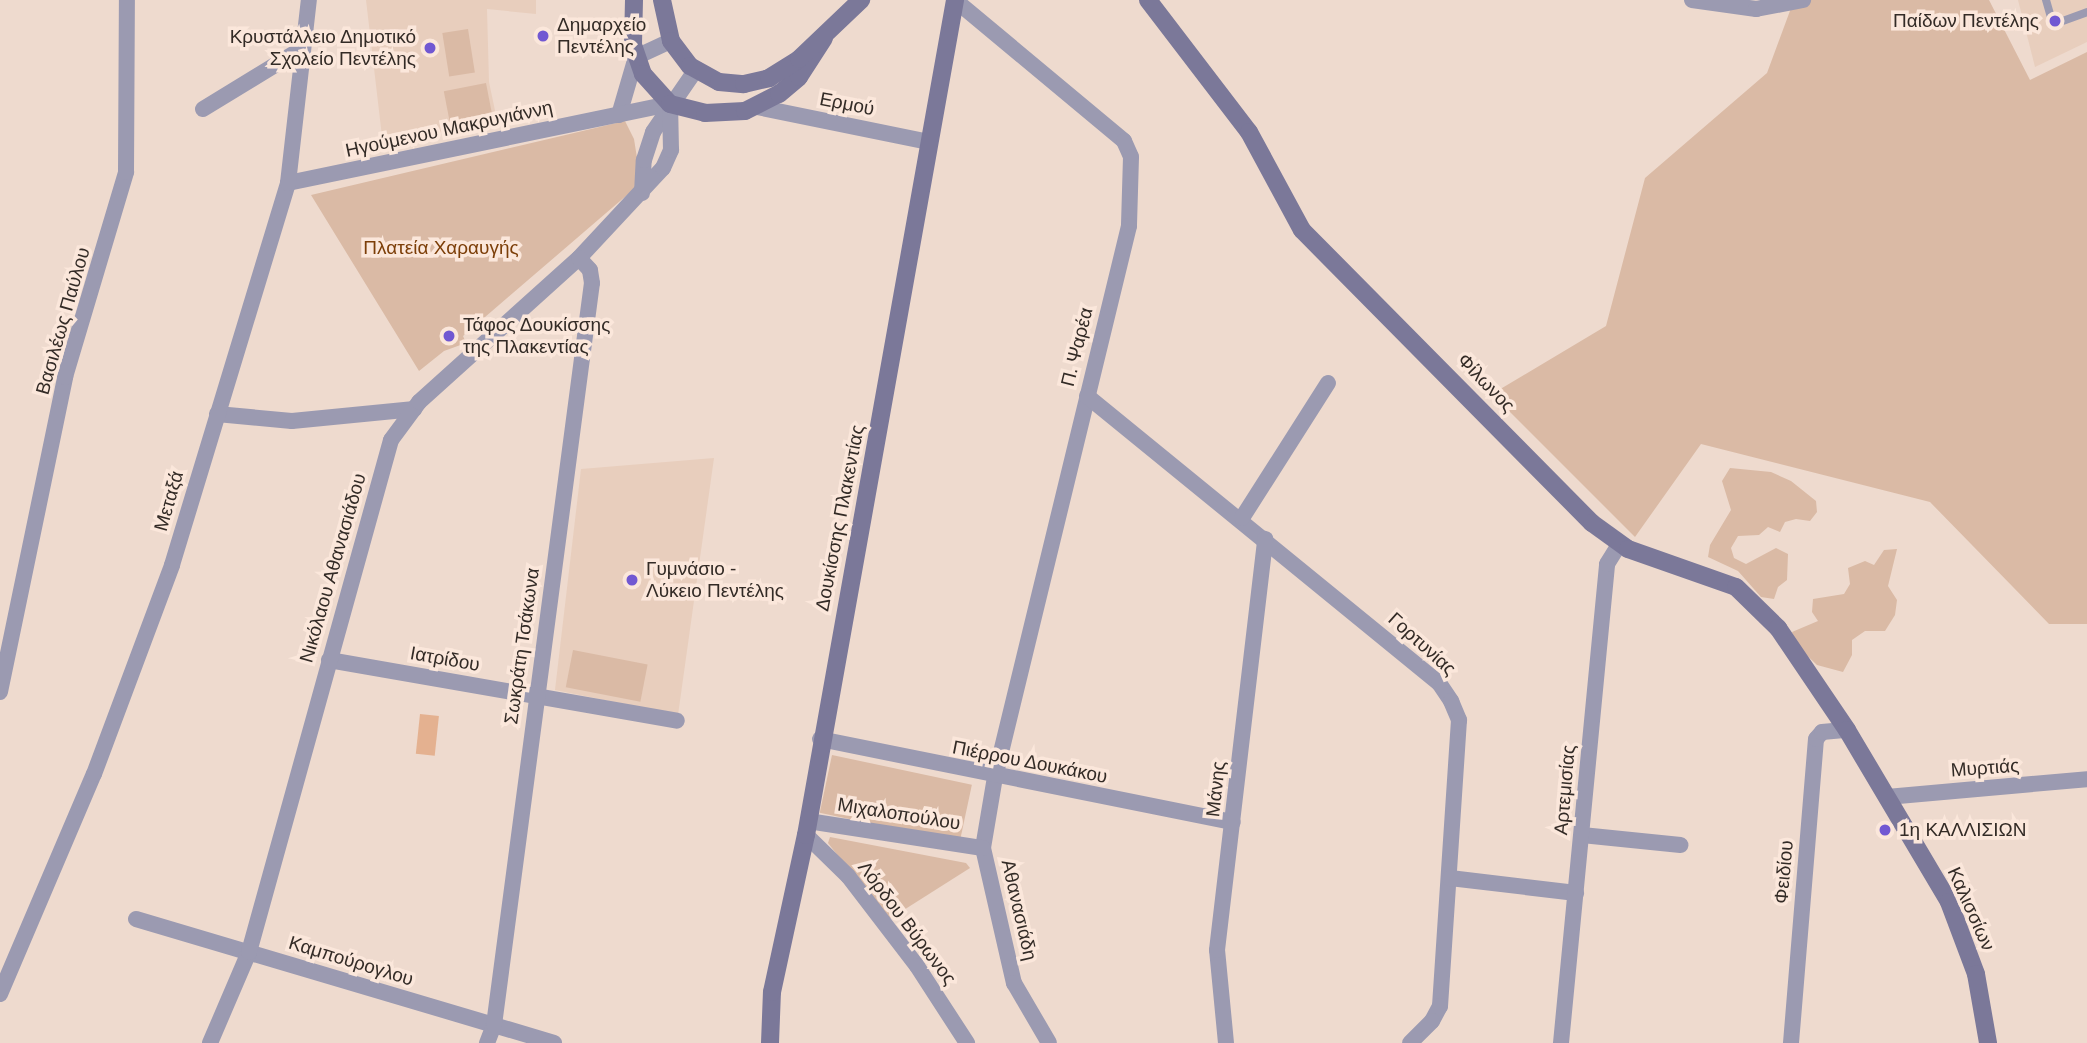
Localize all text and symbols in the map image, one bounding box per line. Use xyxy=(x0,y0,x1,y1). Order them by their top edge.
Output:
place label: Παίδων Πεντέλης xyxy=(1893,10,2039,32)
marker: Παίδων Πεντέλης xyxy=(2045,11,2065,31)
place label: Δημαρχείο Πεντέλης xyxy=(557,14,646,58)
place label: Κρυστάλλειο Δημοτικό Σχολείο Πεντέλης xyxy=(229,26,416,70)
marker: Δημαρχείο Πεντέλης xyxy=(535,28,551,44)
marker: Κρυστάλλειο Δημοτικό Σχολείο Πεντέλης xyxy=(422,40,438,56)
street label: Ερμού xyxy=(818,88,876,120)
street label: Ηγούμενου Μακρυγιάννη xyxy=(343,96,555,162)
park label: Πλατεία Χαραυγής xyxy=(363,237,519,259)
street label: Βασιλέως Παύλου xyxy=(31,245,95,397)
street label: Π. Ψαρέα xyxy=(1056,305,1098,389)
place label: Τάφος Δουκίσσης της Πλακεντίας xyxy=(463,314,611,358)
marker: Τάφος Δουκίσσης της Πλακεντίας xyxy=(441,328,457,344)
street label: Φίλωνος xyxy=(1453,349,1519,417)
street label: Δουκίσσης Πλακεντίας xyxy=(811,423,869,613)
street label: Μεταξά xyxy=(150,468,188,534)
street label: Νικόλαου Αθανασιάδου xyxy=(295,470,371,666)
place label: Γυμνάσιο - Λύκειο Πεντέλης xyxy=(646,558,784,602)
street label: Σωκράτη Τσάκωνα xyxy=(500,566,544,726)
marker: Γυμνάσιο - Λύκειο Πεντέλης xyxy=(624,572,640,588)
street label: Γορτυνίας xyxy=(1383,608,1461,680)
street label: Ιατρίδου xyxy=(408,642,482,676)
street label: Πιέρρου Δουκάκου xyxy=(950,736,1110,788)
street label: Αρτεμισίας xyxy=(1550,744,1580,836)
street label: Μυρτιάς xyxy=(1950,754,2020,782)
street label: Μάνης xyxy=(1202,760,1230,818)
street label: Μιχαλοπούλου xyxy=(836,793,962,835)
place label: 1η ΚΑΛΛΙΣΙΩΝ xyxy=(1899,819,2026,841)
marker: 1η ΚΑΛΛΙΣΙΩΝ xyxy=(1877,822,1893,838)
street label: Φειδίου xyxy=(1770,839,1798,905)
street label: Λόρδου Βύρωνος xyxy=(853,857,961,989)
street label: Αθανασιάδη xyxy=(996,857,1042,963)
street label: Καλισσίων xyxy=(1942,864,2000,954)
street label: Καμπούρογλου xyxy=(286,931,416,991)

